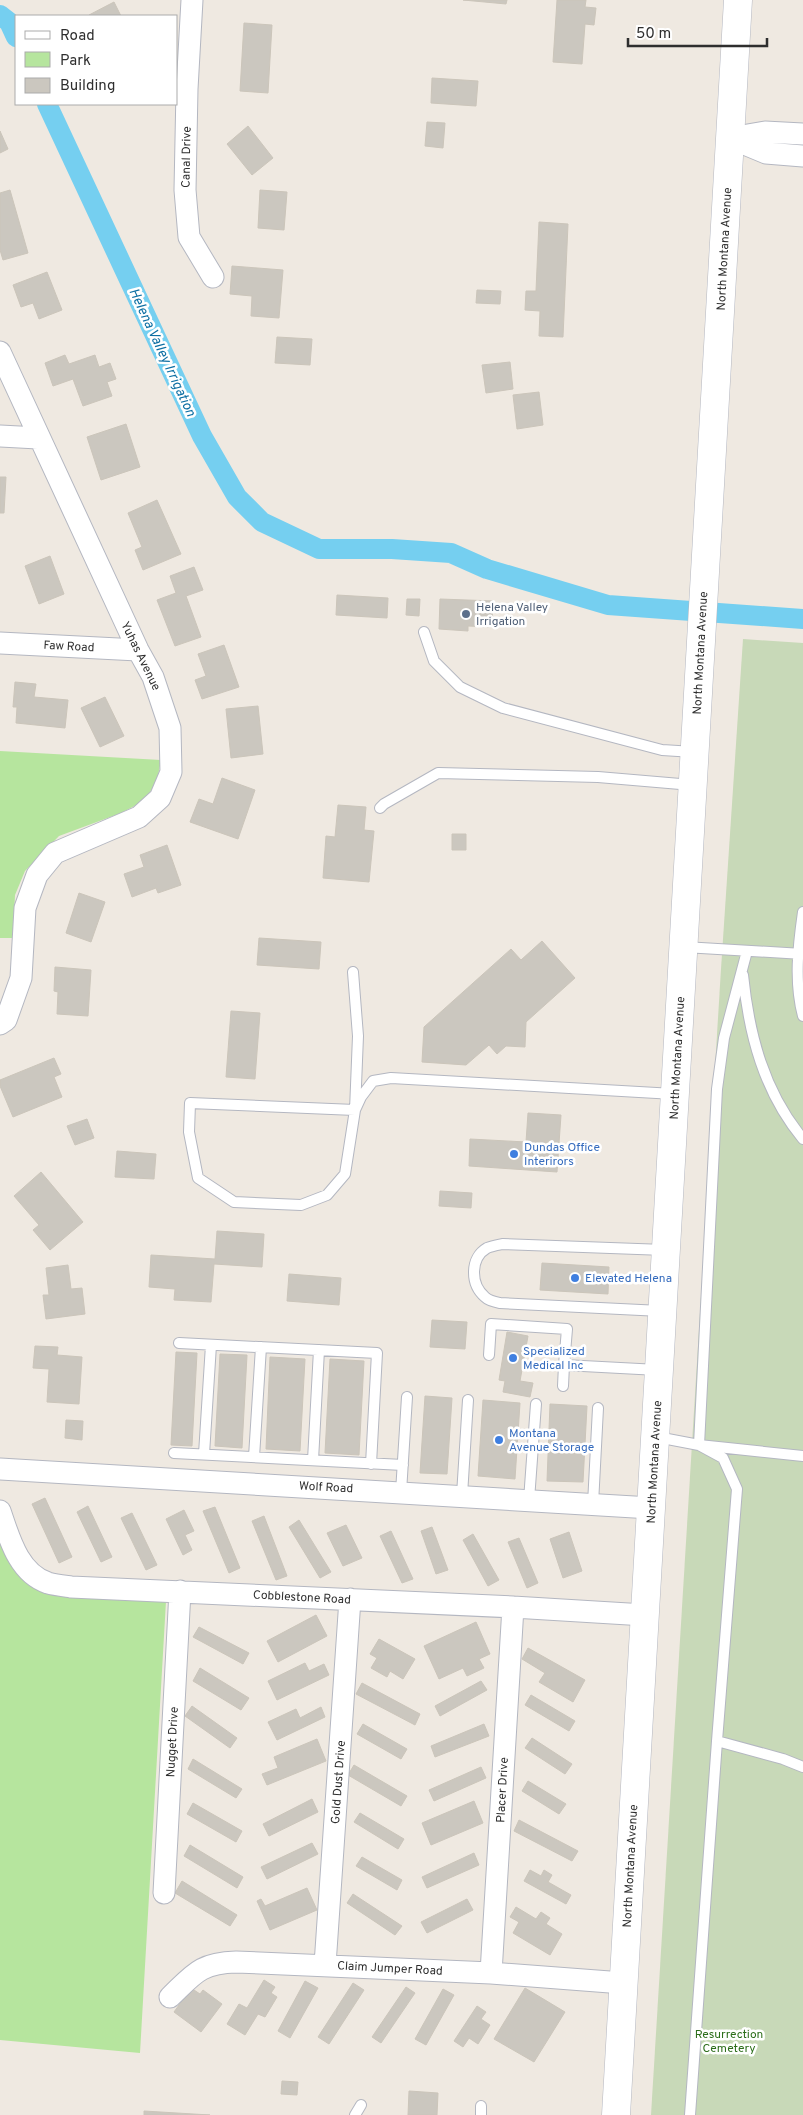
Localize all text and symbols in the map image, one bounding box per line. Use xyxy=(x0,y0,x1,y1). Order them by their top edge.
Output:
legend xyxy=(15,15,178,105)
scale bar xyxy=(628,15,767,47)
text: 50 m xyxy=(636,25,671,44)
text: Road xyxy=(60,27,95,46)
text: Park xyxy=(60,52,91,71)
text: Building xyxy=(60,77,115,96)
street label: Canal Drive xyxy=(178,126,196,188)
street label: North Montana Avenue xyxy=(714,187,736,311)
water label: Helena Valley Irrigation xyxy=(124,286,199,420)
street label: North Montana Avenue xyxy=(690,591,712,715)
place label: Helena Valley Irrigation xyxy=(476,600,548,630)
marker: Helena Valley Irrigation xyxy=(460,608,472,620)
street label: Yuhas Avenue xyxy=(116,619,164,694)
street label: Faw Road xyxy=(43,638,95,656)
street label: North Montana Avenue xyxy=(667,996,689,1120)
place label: Dundas Office Interirors xyxy=(524,1140,600,1170)
marker: Dundas Office Interirors xyxy=(508,1148,520,1160)
place label: Elevated Helena xyxy=(585,1271,672,1287)
marker: Elevated Helena xyxy=(569,1272,581,1284)
place label: Specialized Medical Inc xyxy=(523,1344,585,1374)
marker: Specialized Medical Inc xyxy=(507,1352,519,1364)
street label: North Montana Avenue xyxy=(644,1400,666,1524)
place label: Montana Avenue Storage xyxy=(509,1426,594,1456)
marker: Montana Avenue Storage xyxy=(493,1434,505,1446)
street label: Wolf Road xyxy=(298,1479,353,1497)
street label: Cobblestone Road xyxy=(253,1587,351,1609)
street label: Nugget Drive xyxy=(163,1706,183,1778)
street label: Gold Dust Drive xyxy=(328,1740,350,1824)
street label: Placer Drive xyxy=(493,1757,513,1823)
street label: North Montana Avenue xyxy=(620,1804,642,1928)
street label: Claim Jumper Road xyxy=(337,1958,443,1980)
park label: Resurrection Cemetery xyxy=(695,2027,763,2057)

